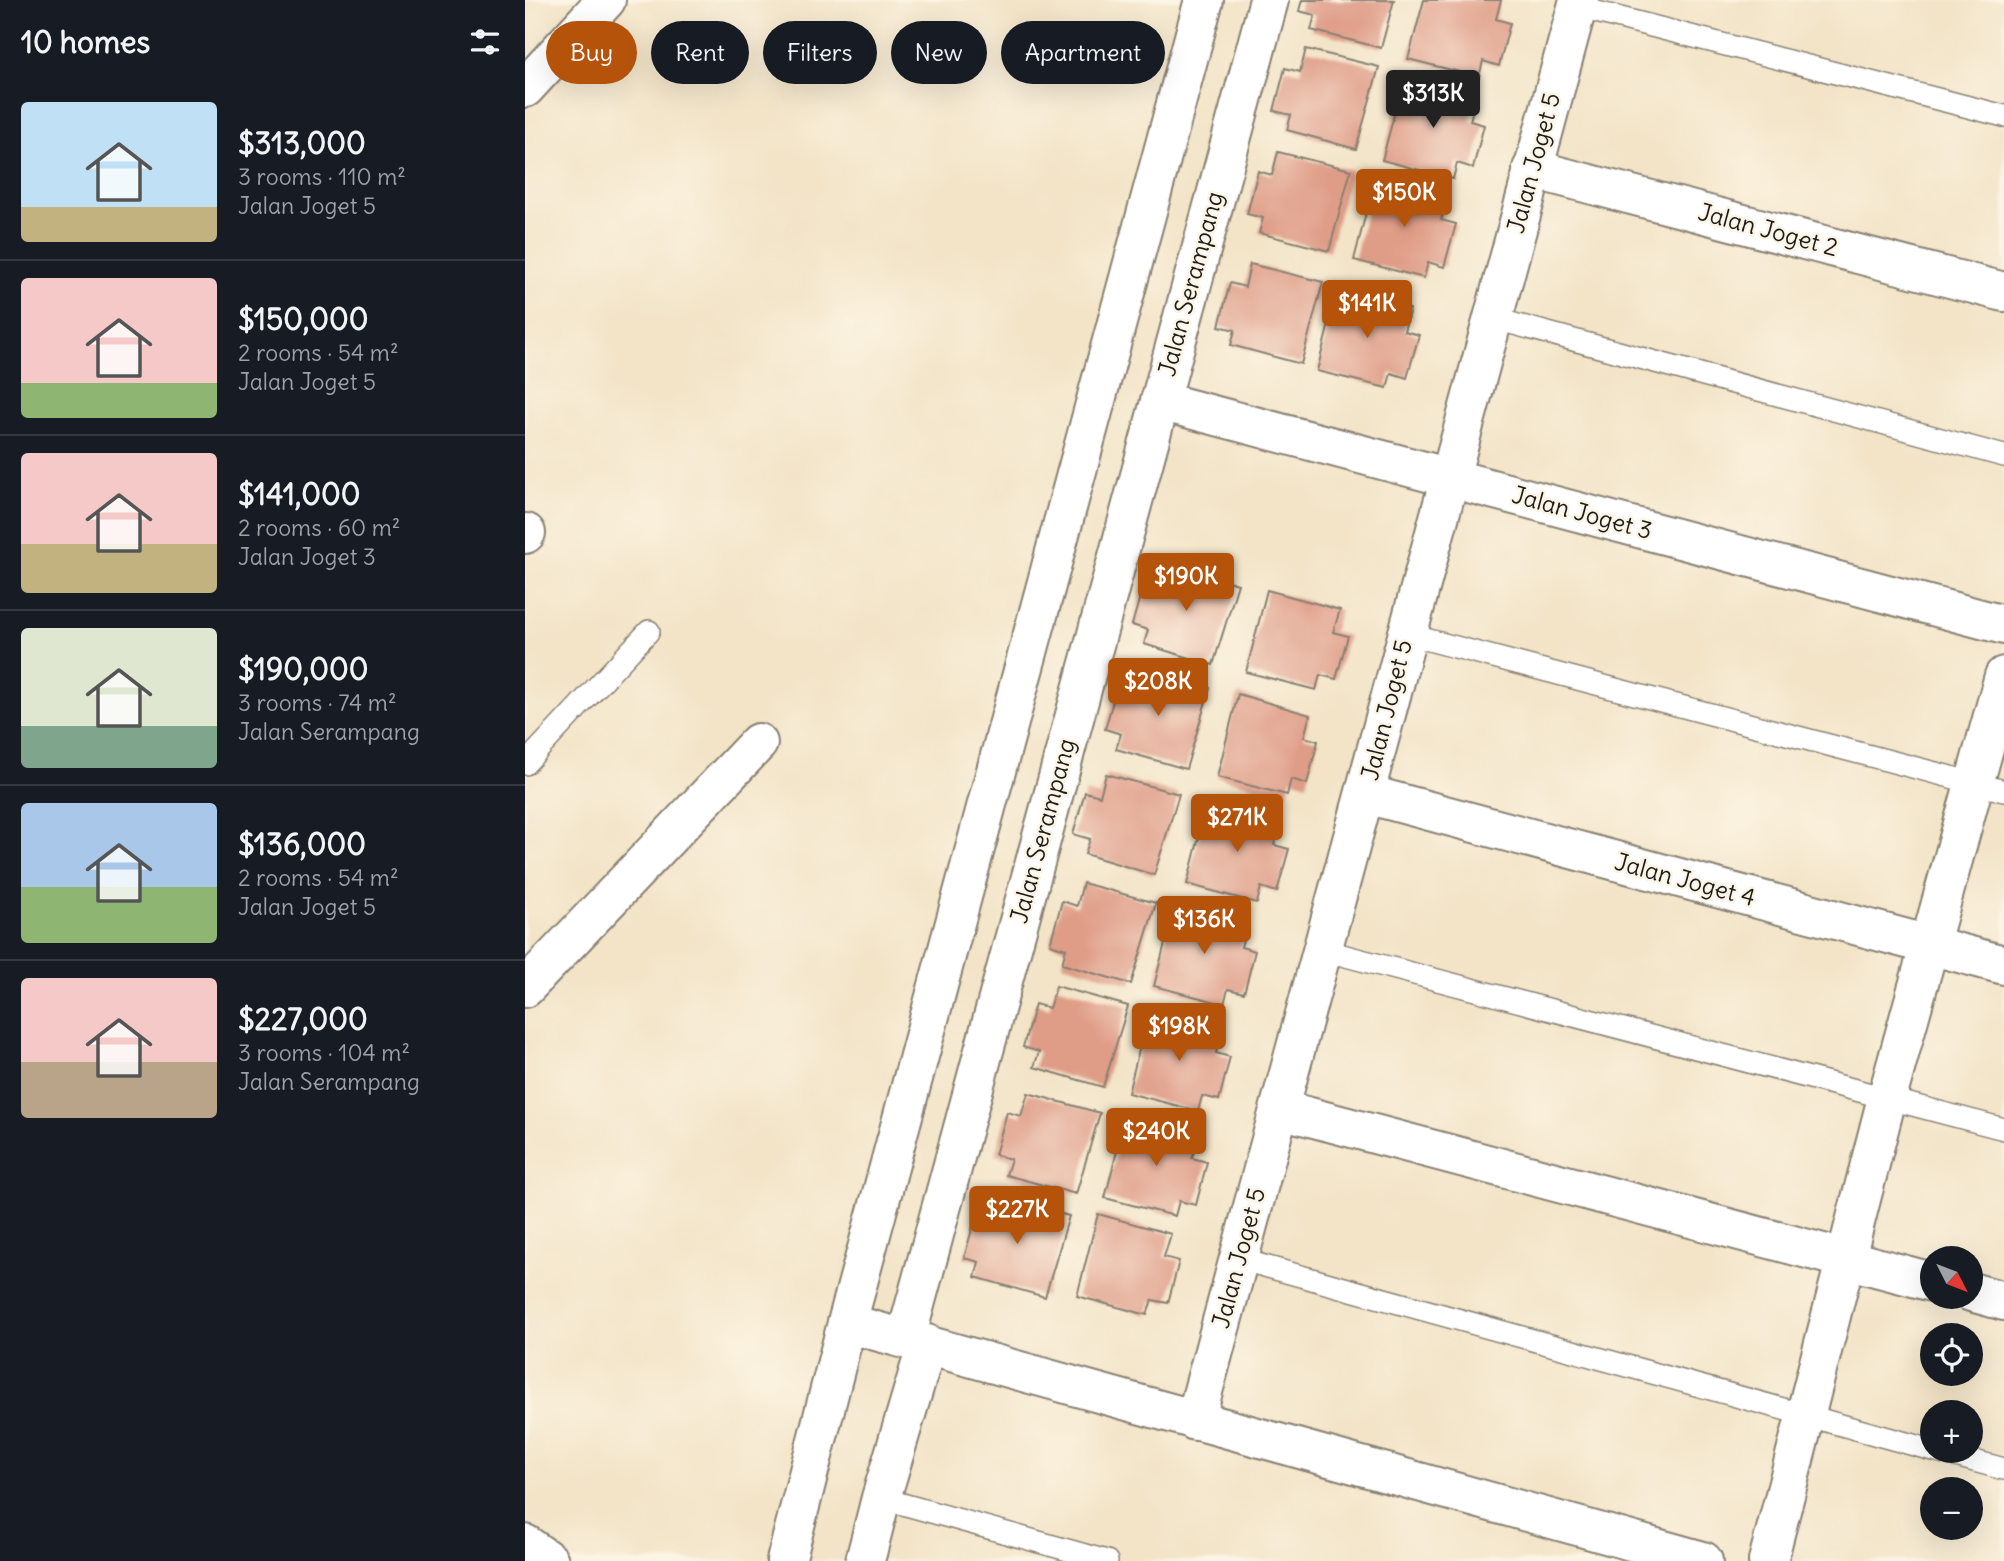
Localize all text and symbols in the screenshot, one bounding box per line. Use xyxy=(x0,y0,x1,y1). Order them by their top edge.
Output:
chip: Buy xyxy=(546,21,637,84)
chip: Rent xyxy=(651,21,749,84)
chip: Filters xyxy=(763,21,877,84)
chip: New xyxy=(891,21,987,84)
chip: Apartment xyxy=(1001,21,1165,84)
text: 10 homes xyxy=(21,23,150,61)
icon: filters xyxy=(466,23,504,61)
pin: $313K xyxy=(1384,71,1482,130)
text: $313K xyxy=(1402,78,1464,107)
street label: Jalan Joget 5 xyxy=(1500,89,1566,236)
text: $313,000 xyxy=(238,124,366,162)
icon: home xyxy=(77,130,161,214)
text: 3 rooms · 110 m² xyxy=(238,162,406,191)
pin: $150K xyxy=(1355,170,1453,229)
text: $150K xyxy=(1372,177,1436,206)
street label: Jalan Serampang xyxy=(1151,188,1229,379)
text: Jalan Joget 5 xyxy=(238,191,376,220)
street label: Jalan Joget 2 xyxy=(1695,196,1841,262)
pin: $141K xyxy=(1318,280,1416,340)
text: $141K xyxy=(1338,288,1396,317)
text: $150,000 xyxy=(238,300,369,338)
icon: home xyxy=(77,306,161,390)
text: 2 rooms · 54 m² xyxy=(238,338,399,367)
text: Jalan Joget 5 xyxy=(238,367,376,396)
text: $141,000 xyxy=(238,475,361,513)
street label: Jalan Joget 3 xyxy=(1509,479,1656,545)
icon: home xyxy=(77,481,161,565)
text: 2 rooms · 60 m² xyxy=(238,513,400,542)
text: Jalan Joget 3 xyxy=(238,542,376,571)
pin: $190K xyxy=(1137,554,1235,613)
text: $190K xyxy=(1154,561,1218,590)
street label: Jalan Joget 5 xyxy=(1354,636,1418,783)
text: $190,000 xyxy=(238,650,369,688)
icon: home xyxy=(77,656,161,740)
pin: $208K xyxy=(1109,658,1207,718)
text: $208K xyxy=(1124,666,1192,695)
text: 3 rooms · 74 m² xyxy=(238,688,397,717)
text: Jalan Serampang xyxy=(238,717,420,746)
street label: Jalan Serampang xyxy=(1003,735,1081,926)
pin: $271K xyxy=(1188,794,1286,854)
text: $271K xyxy=(1207,802,1267,831)
text: $136,000 xyxy=(238,825,366,863)
icon: home xyxy=(77,831,161,915)
street label: Jalan Joget 4 xyxy=(1612,846,1759,912)
text: 2 rooms · 54 m² xyxy=(238,863,399,892)
text: Jalan Joget 5 xyxy=(238,892,376,921)
pin: $136K xyxy=(1155,897,1253,956)
text: $136K xyxy=(1173,904,1235,933)
text: $227,000 xyxy=(238,1000,368,1038)
pin: $198K xyxy=(1130,1004,1228,1063)
icon: home xyxy=(77,1006,161,1090)
text: $198K xyxy=(1148,1011,1210,1040)
text: 3 rooms · 104 m² xyxy=(238,1038,410,1067)
text: Jalan Serampang xyxy=(238,1067,420,1096)
pin: $240K xyxy=(1107,1108,1205,1168)
text: $240K xyxy=(1122,1116,1190,1145)
street label: Jalan Joget 5 xyxy=(1205,1184,1271,1331)
pin: $227K xyxy=(968,1186,1066,1246)
text: $227K xyxy=(985,1194,1049,1223)
north arrow xyxy=(1920,1246,1983,1309)
map controls xyxy=(1920,1246,1983,1540)
button: locate xyxy=(1920,1323,1983,1386)
button: + xyxy=(1920,1400,1983,1463)
button: − xyxy=(1920,1477,1983,1540)

